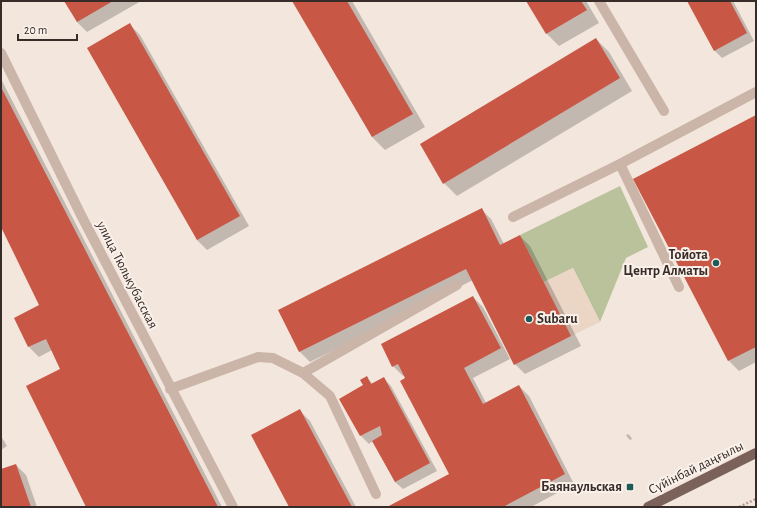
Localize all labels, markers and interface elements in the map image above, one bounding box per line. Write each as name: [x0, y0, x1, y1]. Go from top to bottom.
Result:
scale bar: [18, 16, 77, 42]
text: 20 m: [24, 24, 47, 36]
street label: улица Тюлькубасская: [93, 218, 160, 331]
place label: Тойота Центр Алматы: [623, 248, 708, 278]
marker: Тойота Центр Алматы: [711, 258, 721, 268]
place label: Subaru: [537, 312, 578, 326]
marker: Subaru: [524, 314, 534, 324]
street label: Сүйінбай даңғылы: [646, 439, 746, 497]
place label: Баянаульская: [541, 480, 622, 494]
marker: Баянаульская: [625, 482, 635, 492]

